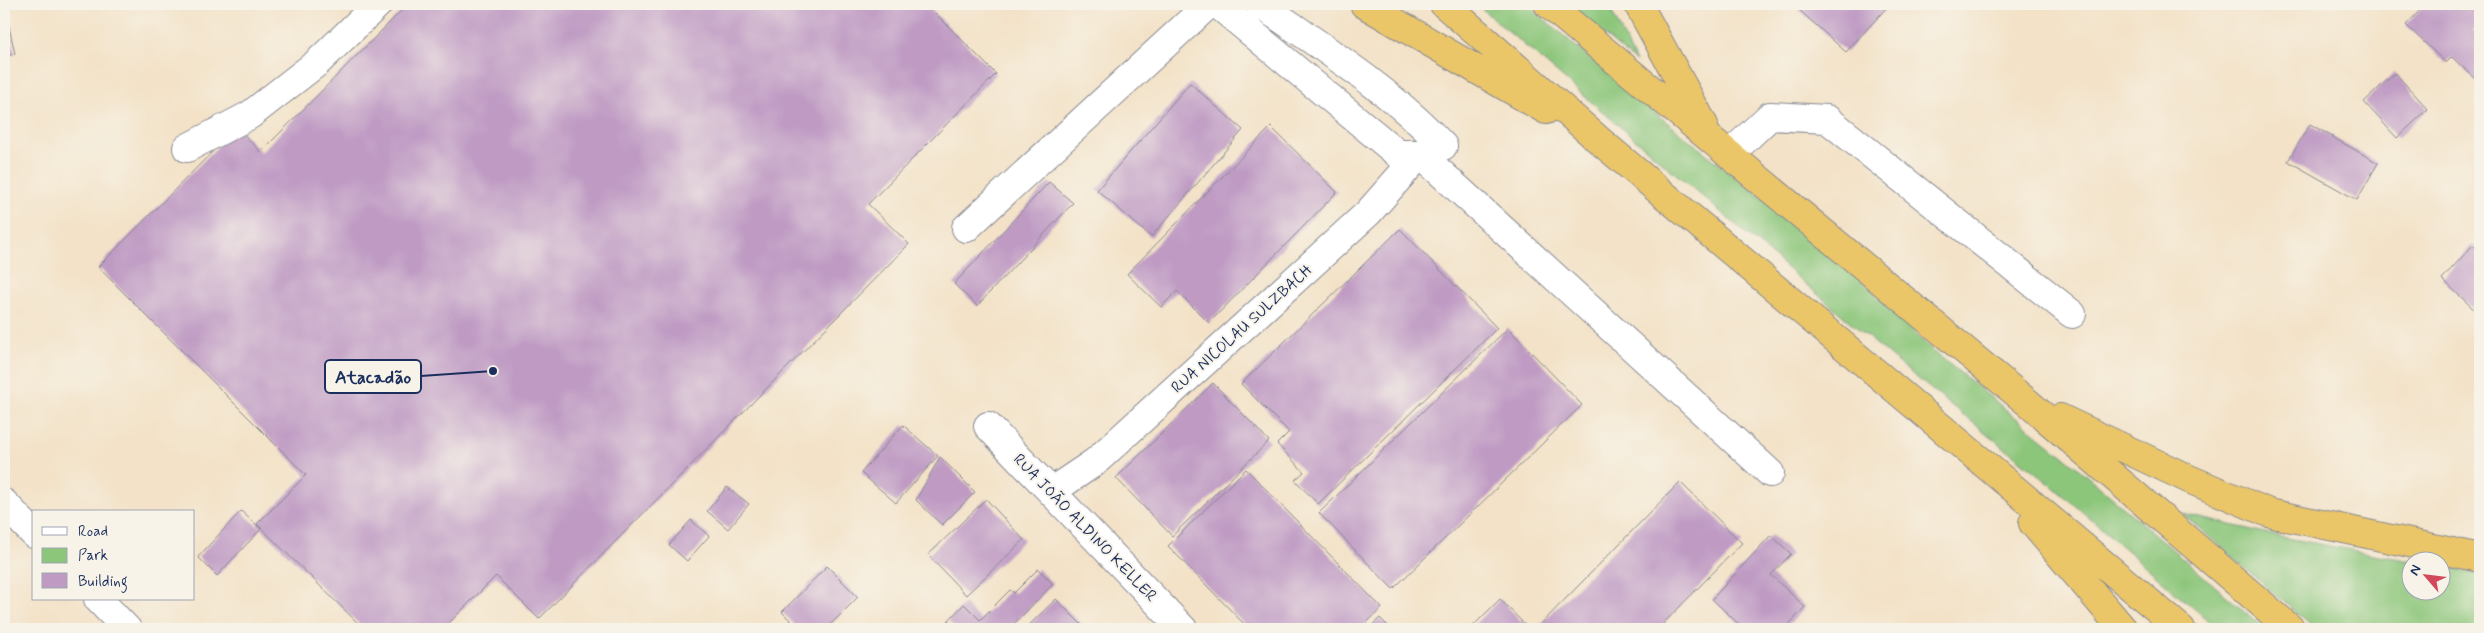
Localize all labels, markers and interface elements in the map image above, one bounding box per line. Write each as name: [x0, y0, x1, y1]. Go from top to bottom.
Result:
street label: RUA NICOLAU SULZBACH: [1167, 260, 1317, 398]
callout: Atacadão: [325, 360, 421, 393]
text: Atacadão: [335, 366, 411, 390]
street label: RUA JOÃO ALDINO KELLER: [1008, 449, 1161, 607]
legend: [32, 510, 195, 600]
text: Road: [78, 522, 108, 542]
text: Park: [78, 546, 108, 566]
north arrow: [2402, 550, 2452, 600]
text: N: [2405, 562, 2426, 579]
text: Building: [78, 572, 128, 593]

